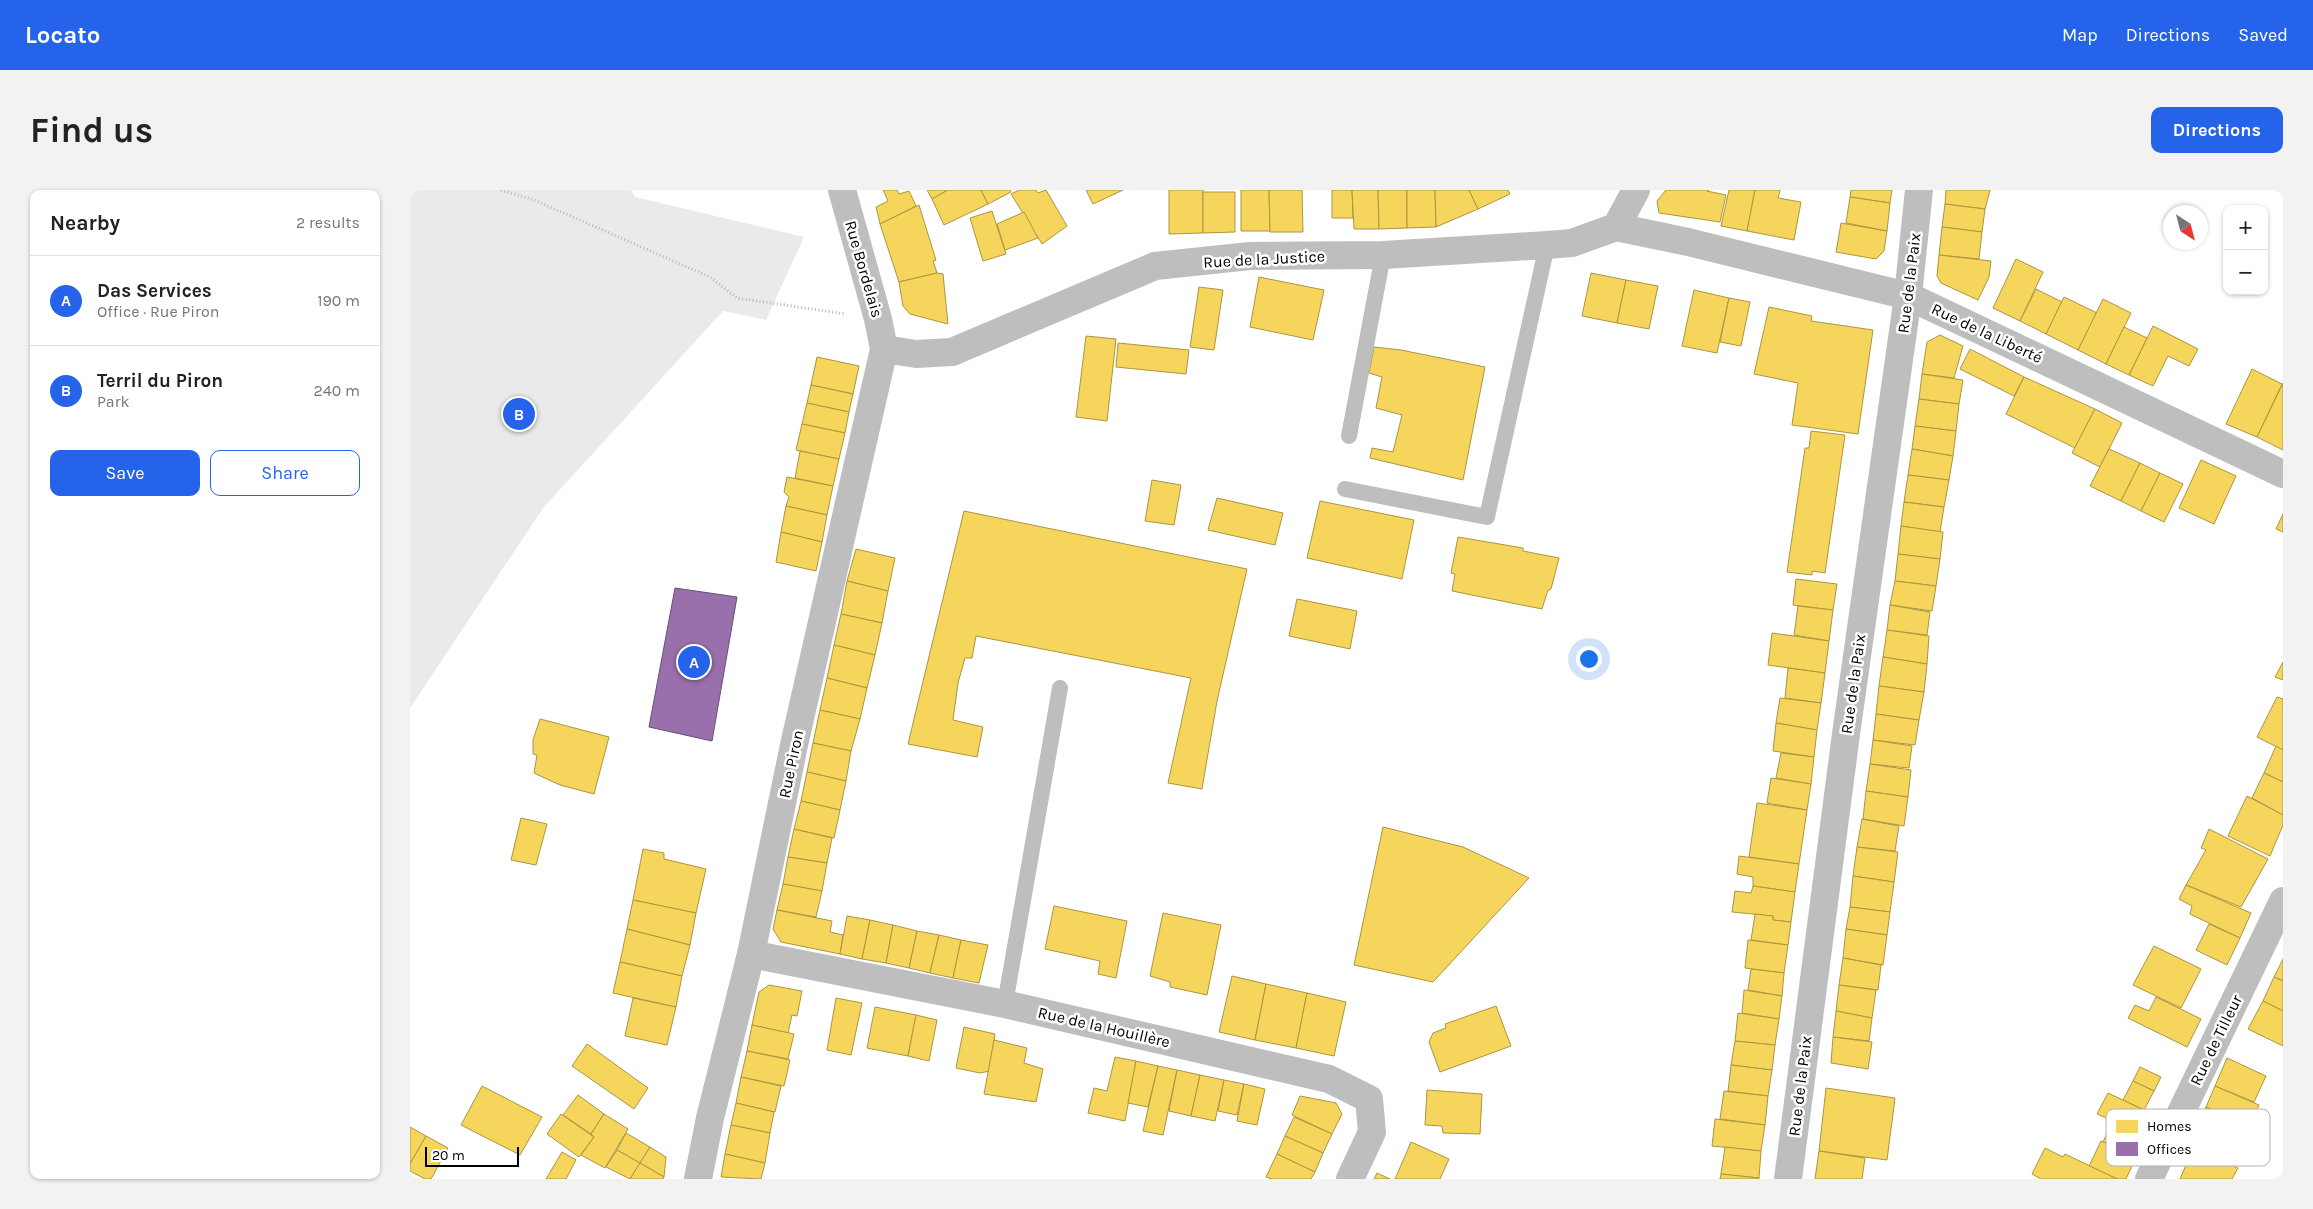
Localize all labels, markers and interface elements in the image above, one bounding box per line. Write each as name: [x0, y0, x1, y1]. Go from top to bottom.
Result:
text: Locato: [25, 21, 100, 49]
text: Map: [2062, 24, 2098, 46]
text: Directions: [2126, 24, 2210, 46]
text: Saved: [2238, 24, 2288, 46]
button: Directions: [2151, 107, 2283, 153]
text: Find us: [30, 110, 153, 151]
north arrow: [2163, 205, 2208, 250]
map controls: [2223, 205, 2268, 295]
button: +: [2223, 205, 2268, 250]
text: Nearby: [50, 211, 120, 235]
text: 2 results: [296, 213, 360, 232]
street label: Rue Bordelais: [841, 218, 887, 320]
street label: Rue de la Paix: [1893, 232, 1925, 334]
street label: Rue de la Justice: [1203, 246, 1325, 272]
button: −: [2223, 250, 2268, 295]
text: Das Services: [97, 280, 212, 302]
text: A: [61, 291, 71, 310]
text: 190 m: [317, 291, 360, 310]
street label: Rue de la Liberté: [1929, 299, 2045, 367]
text: Office · Rue Piron: [97, 302, 219, 321]
text: Terril du Piron: [97, 370, 223, 392]
text: B: [61, 381, 71, 400]
text: 240 m: [314, 381, 360, 400]
text: Park: [97, 392, 129, 411]
pin: B: [503, 395, 535, 433]
button: Save: [50, 450, 200, 496]
button: Share: [210, 450, 360, 496]
street label: Rue de la Paix: [1837, 633, 1869, 735]
pin: A: [678, 643, 710, 681]
your location: [1576, 646, 1602, 672]
street label: Rue Piron: [775, 728, 807, 800]
street label: Rue de Tilleur: [2186, 991, 2246, 1088]
street label: Rue de la Houillère: [1036, 1003, 1172, 1051]
street label: Rue de la Paix: [1784, 1035, 1816, 1137]
legend: [2106, 1109, 2270, 1166]
text: Homes: [2147, 1118, 2192, 1135]
text: Offices: [2147, 1141, 2192, 1158]
scale bar: [425, 1144, 519, 1167]
text: 20 m: [432, 1147, 465, 1164]

